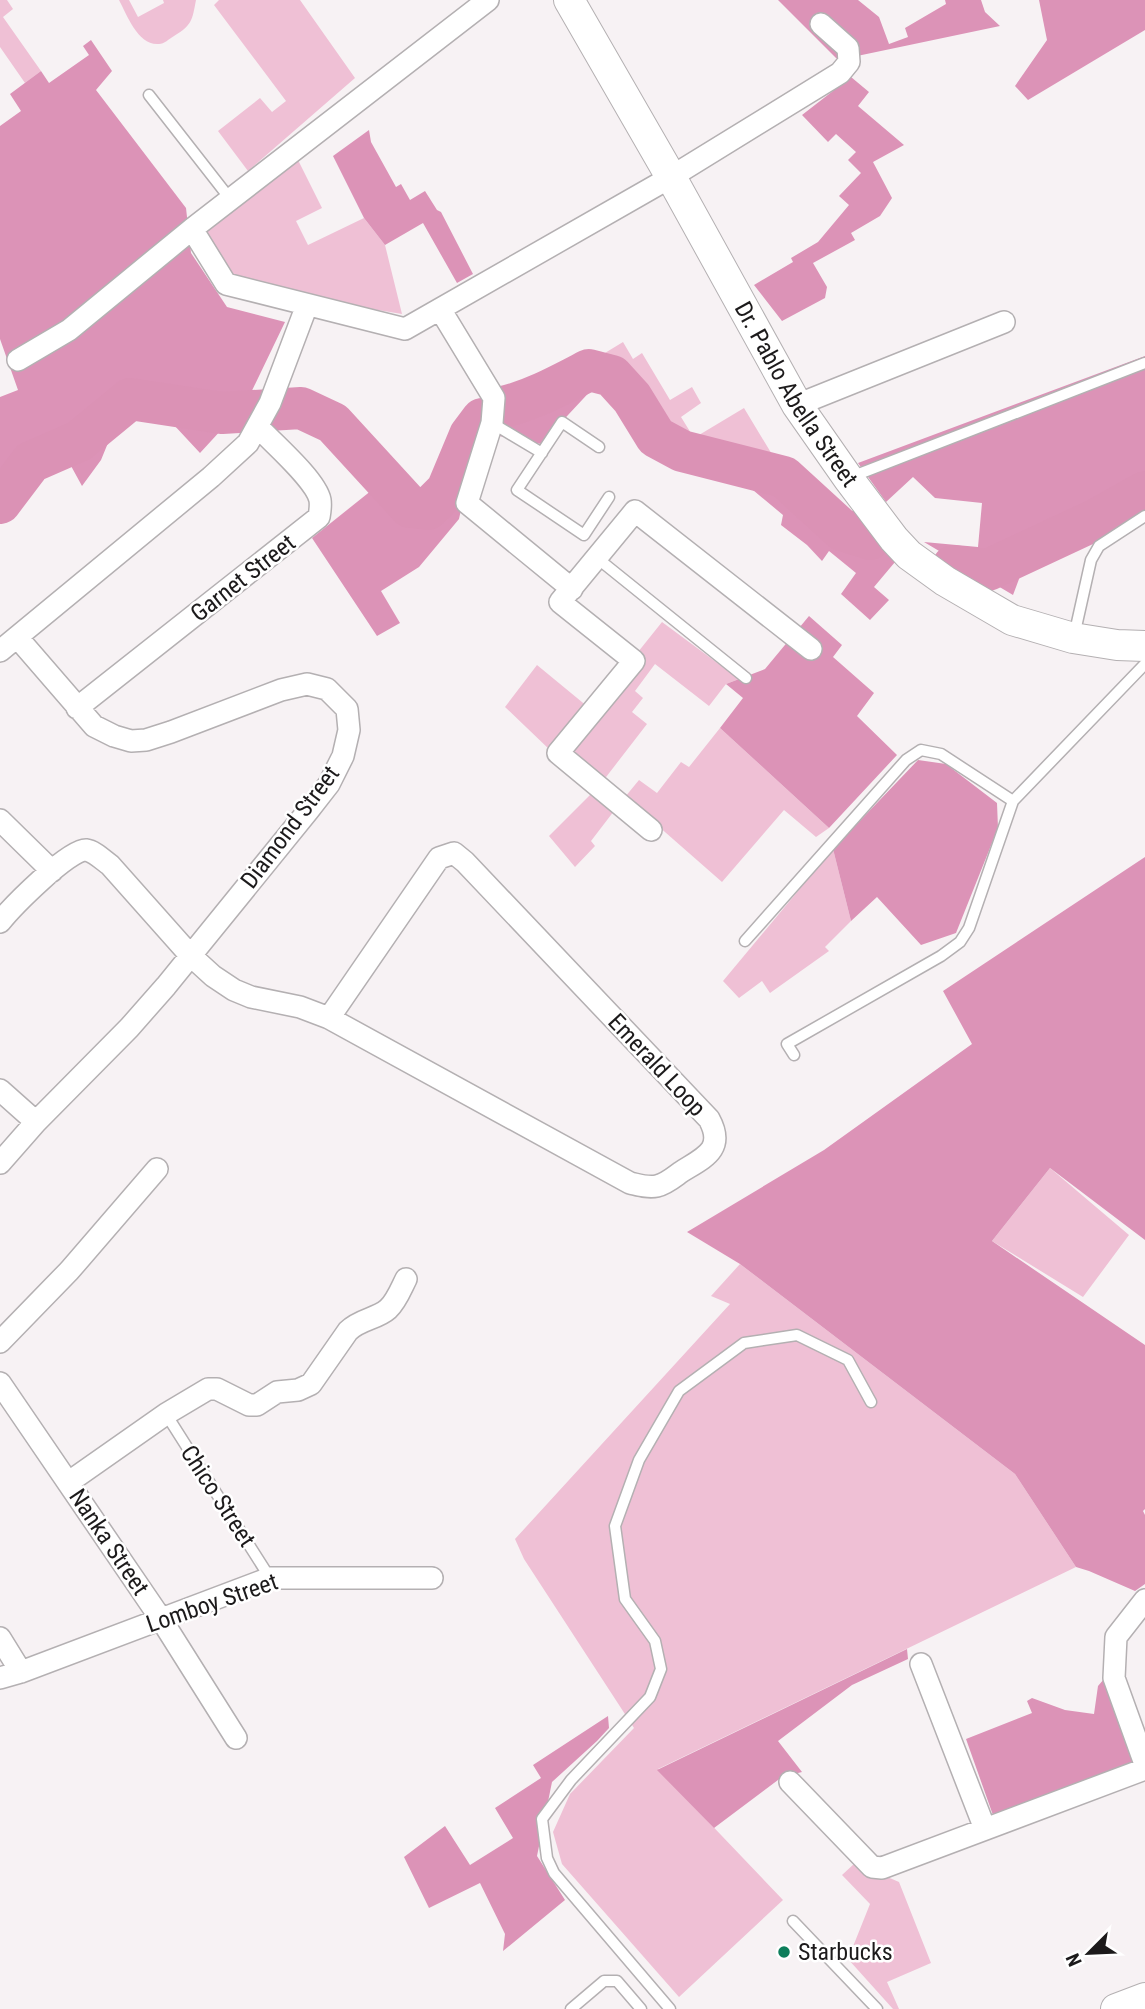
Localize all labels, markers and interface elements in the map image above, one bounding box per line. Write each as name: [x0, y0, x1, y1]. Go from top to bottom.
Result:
street label: Dr. Pablo Abella Street: [729, 297, 864, 492]
street label: Garnet Street: [185, 529, 301, 627]
street label: Diamond Street: [235, 760, 345, 894]
street label: Emerald Loop: [602, 1008, 712, 1122]
street label: Chico Street: [175, 1440, 261, 1552]
street label: Nanka Street: [63, 1484, 155, 1600]
street label: Lomboy Street: [143, 1567, 281, 1639]
north arrow: [1054, 1918, 1124, 1988]
place label: Starbucks: [798, 1938, 893, 1966]
marker: Starbucks: [776, 1944, 792, 1960]
text: N: [1061, 1950, 1087, 1970]

